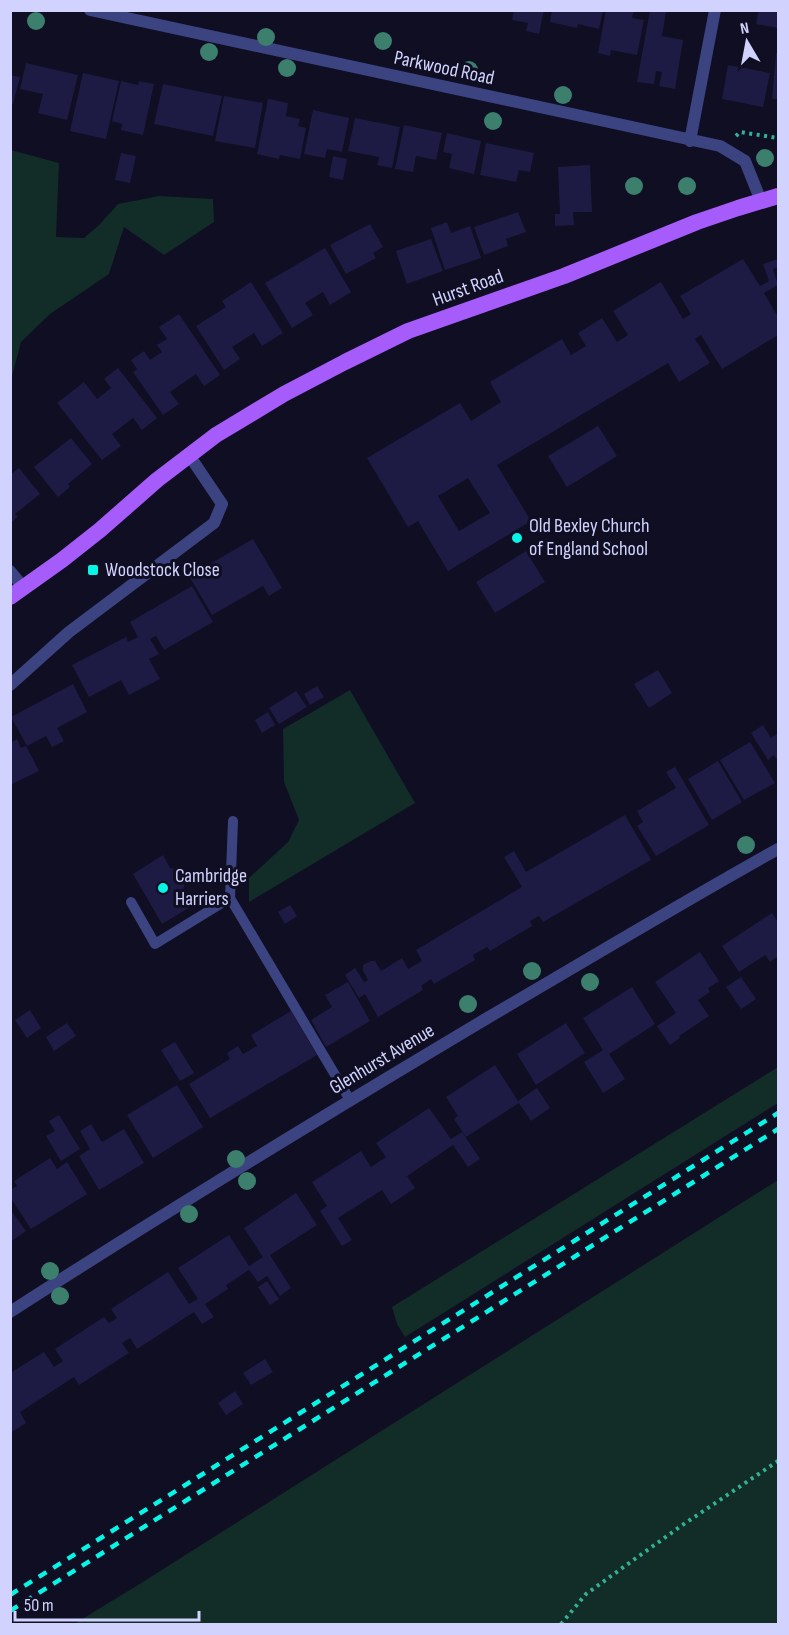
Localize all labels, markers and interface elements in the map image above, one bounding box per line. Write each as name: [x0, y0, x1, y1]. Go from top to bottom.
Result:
north arrow: [717, 12, 777, 72]
text: N: [739, 19, 751, 39]
street label: Parkwood Road: [392, 46, 496, 90]
street label: Hurst Road: [429, 264, 507, 312]
place label: Old Bexley Church of England School: [529, 514, 650, 561]
marker: Old Bexley Church of England School: [510, 531, 524, 545]
place label: Woodstock Close: [105, 558, 220, 582]
marker: Woodstock Close: [86, 563, 100, 577]
place label: Cambridge Harriers: [175, 864, 247, 911]
marker: Cambridge Harriers: [156, 881, 170, 895]
street label: Glenhurst Avenue: [325, 1018, 439, 1100]
scale bar: [15, 1584, 200, 1622]
text: 50 m: [24, 1595, 54, 1616]

